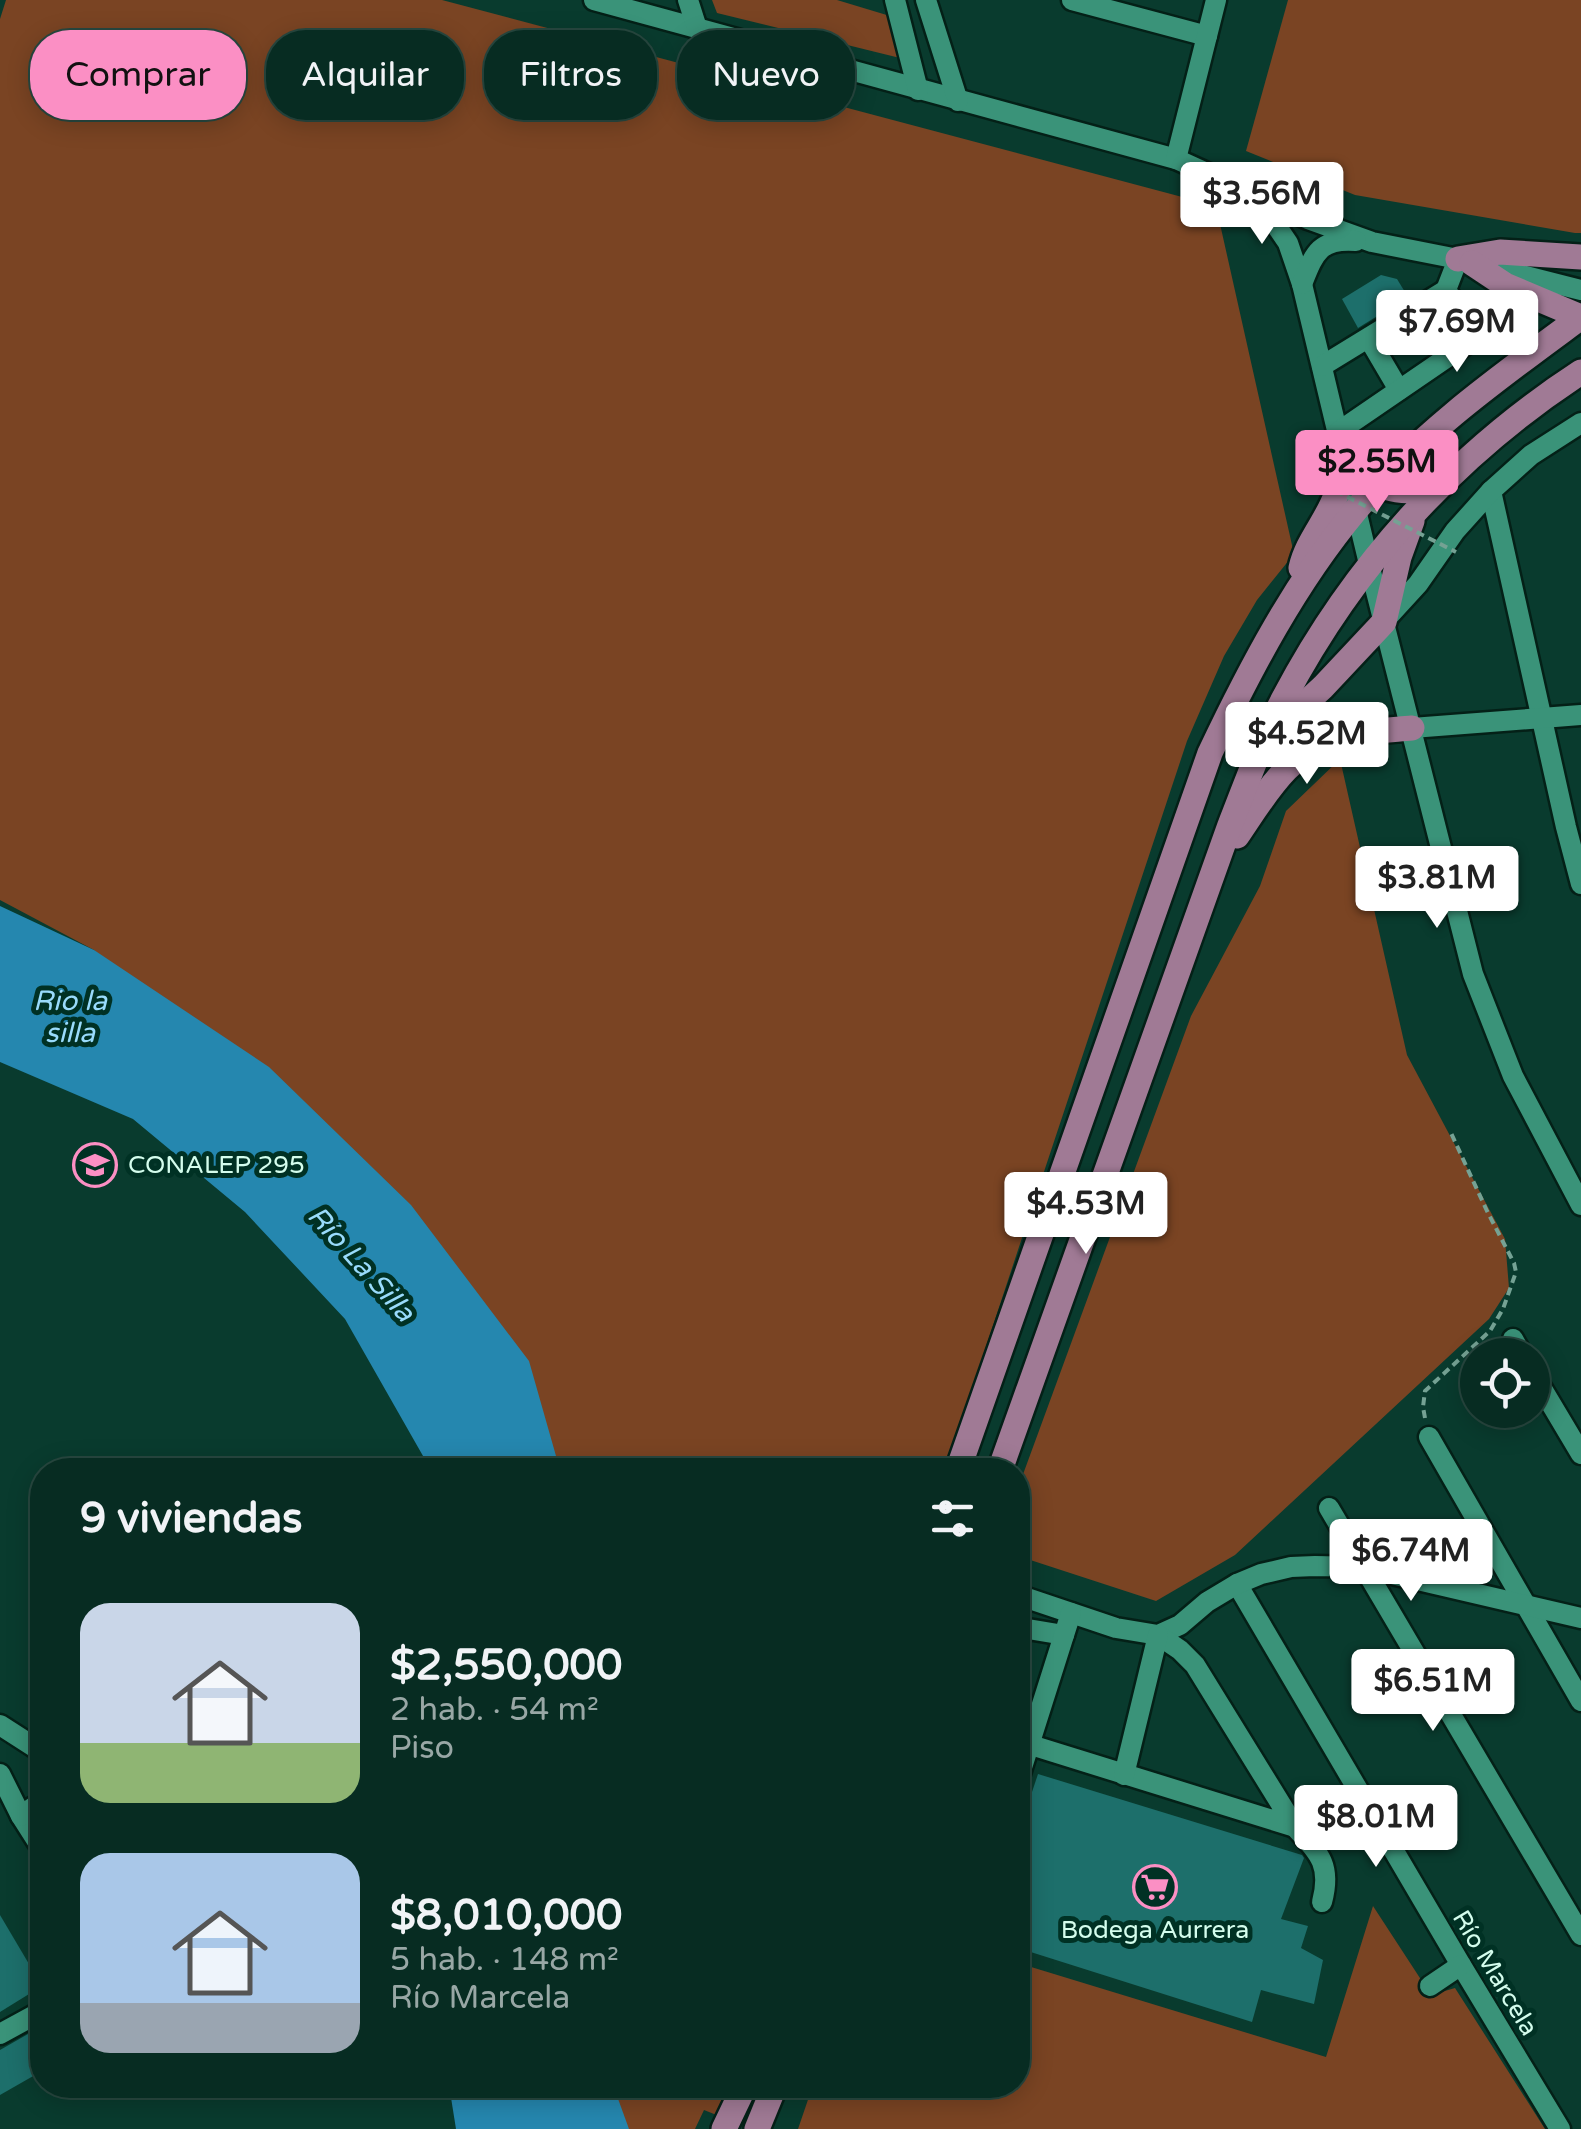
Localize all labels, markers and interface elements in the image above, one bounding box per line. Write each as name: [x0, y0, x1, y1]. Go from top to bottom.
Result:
chip: Comprar: [30, 30, 246, 120]
chip: Alquilar: [266, 30, 464, 120]
chip: Filtros: [484, 30, 657, 120]
chip: Nuevo: [677, 30, 855, 120]
pin: $3.56M: [1181, 162, 1343, 247]
text: $3.56M: [1202, 175, 1322, 213]
pin: $7.69M: [1376, 290, 1538, 375]
text: $7.69M: [1398, 303, 1516, 341]
pin: $2.55M: [1296, 430, 1458, 515]
text: $2.55M: [1317, 443, 1437, 481]
pin: $4.52M: [1226, 702, 1388, 787]
text: $4.52M: [1247, 715, 1367, 753]
pin: $3.81M: [1356, 846, 1518, 931]
text: $3.81M: [1377, 859, 1497, 897]
water label: Rio la silla: [33, 984, 108, 1050]
school or university icon: CONALEP 295: [72, 1142, 118, 1188]
place label: CONALEP 295: [128, 1150, 305, 1180]
pin: $4.53M: [1005, 1172, 1167, 1257]
text: $4.53M: [1026, 1185, 1146, 1223]
water label: Río La Silla: [300, 1199, 423, 1330]
map controls: [1460, 1338, 1550, 1428]
button: locate: [1460, 1338, 1550, 1428]
icon: filters: [925, 1491, 980, 1546]
text: 9 viviendas: [80, 1493, 302, 1544]
pin: $6.74M: [1330, 1519, 1492, 1604]
text: $6.74M: [1352, 1532, 1470, 1570]
text: $2,550,000: [390, 1640, 622, 1691]
icon: home: [160, 1643, 280, 1763]
pin: $6.51M: [1352, 1649, 1514, 1734]
text: $6.51M: [1373, 1662, 1493, 1700]
text: 2 hab. · 54 m²: [390, 1691, 599, 1729]
text: Piso: [390, 1729, 454, 1767]
pin: $8.01M: [1295, 1785, 1457, 1870]
text: $8.01M: [1316, 1798, 1436, 1836]
supermarket icon: Bodega Aurrera: [1132, 1864, 1178, 1910]
text: $8,010,000: [390, 1890, 622, 1941]
icon: home: [160, 1893, 280, 2013]
street label: Río Marcela: [1446, 1905, 1544, 2041]
place label: Bodega Aurrera: [1061, 1915, 1249, 1945]
text: 5 hab. · 148 m²: [390, 1941, 619, 1979]
text: Río Marcela: [390, 1979, 570, 2017]

